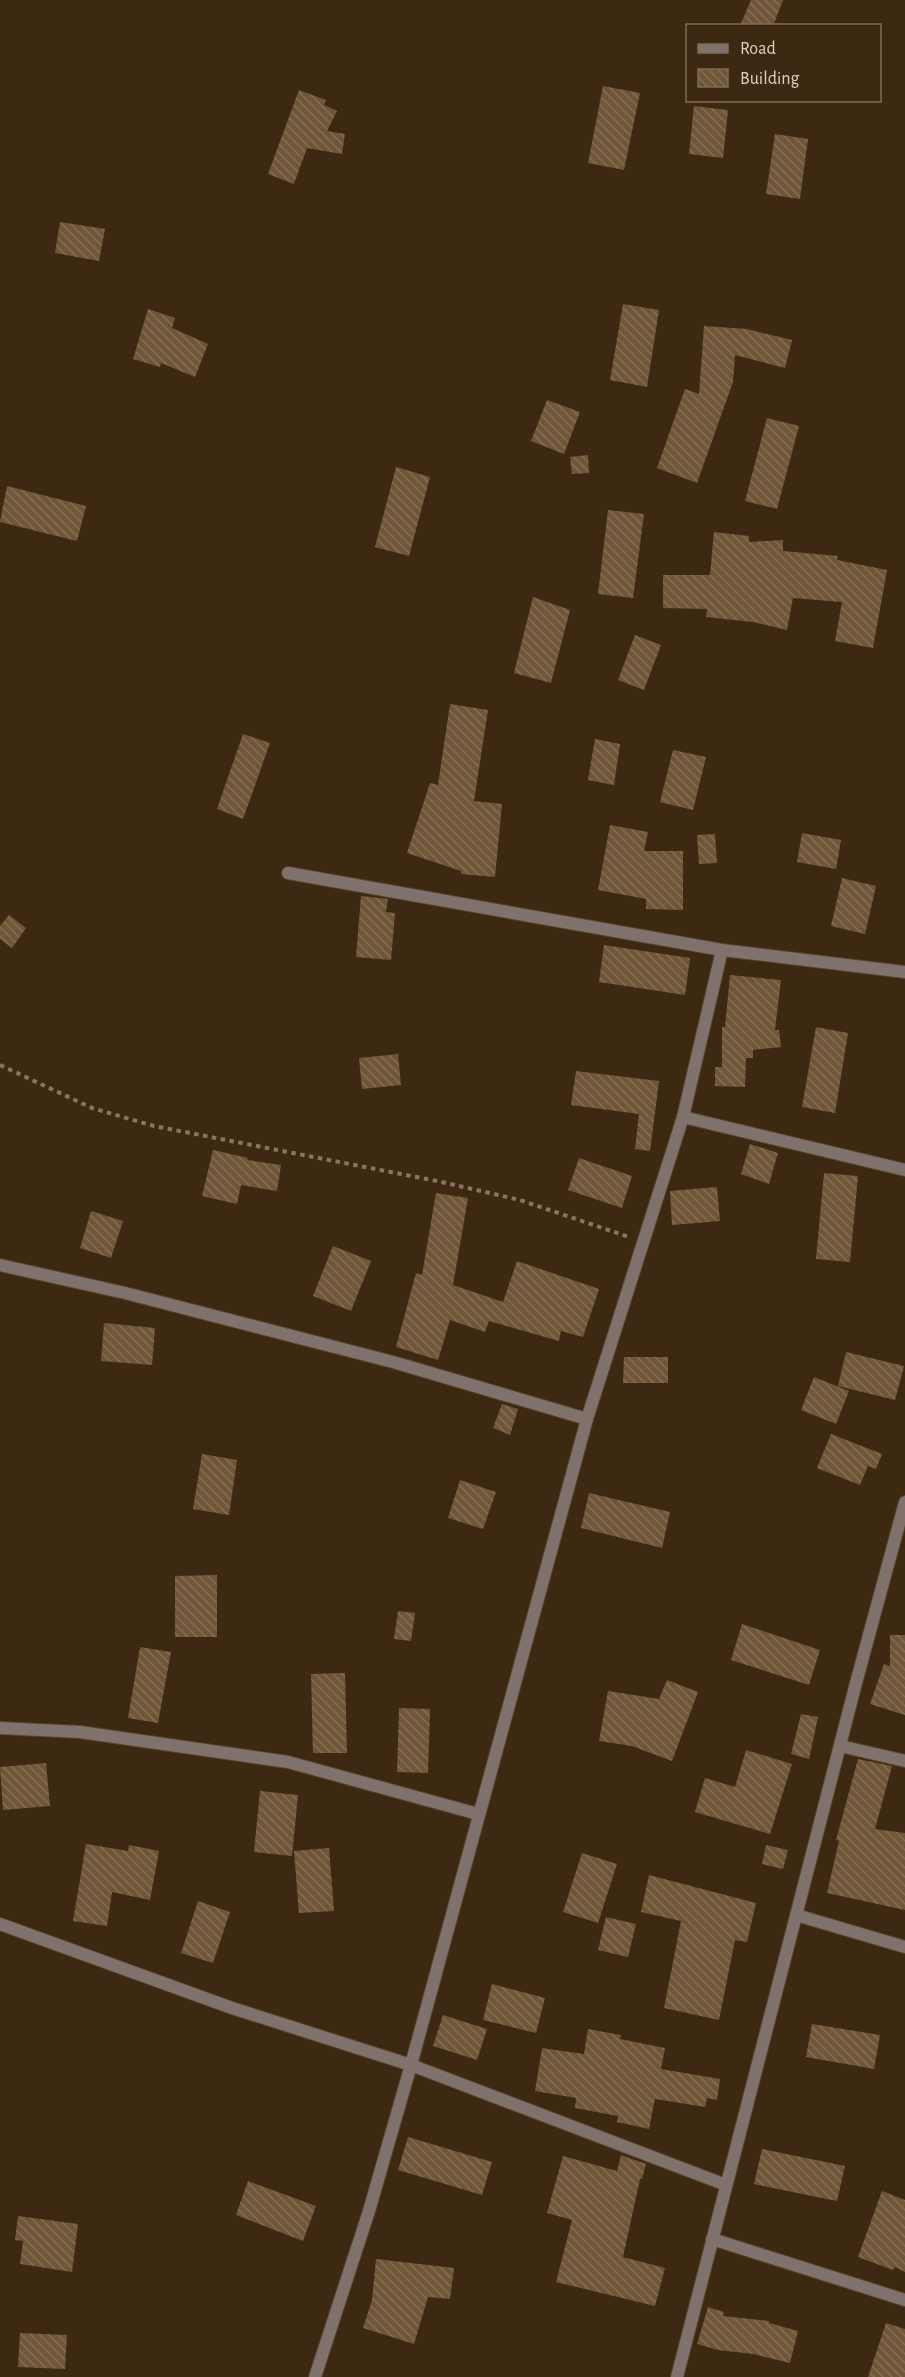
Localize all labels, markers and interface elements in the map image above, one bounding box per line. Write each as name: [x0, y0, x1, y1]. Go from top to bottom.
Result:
legend: [686, 24, 881, 102]
text: Road: [740, 40, 776, 58]
text: Building: [740, 70, 800, 88]

